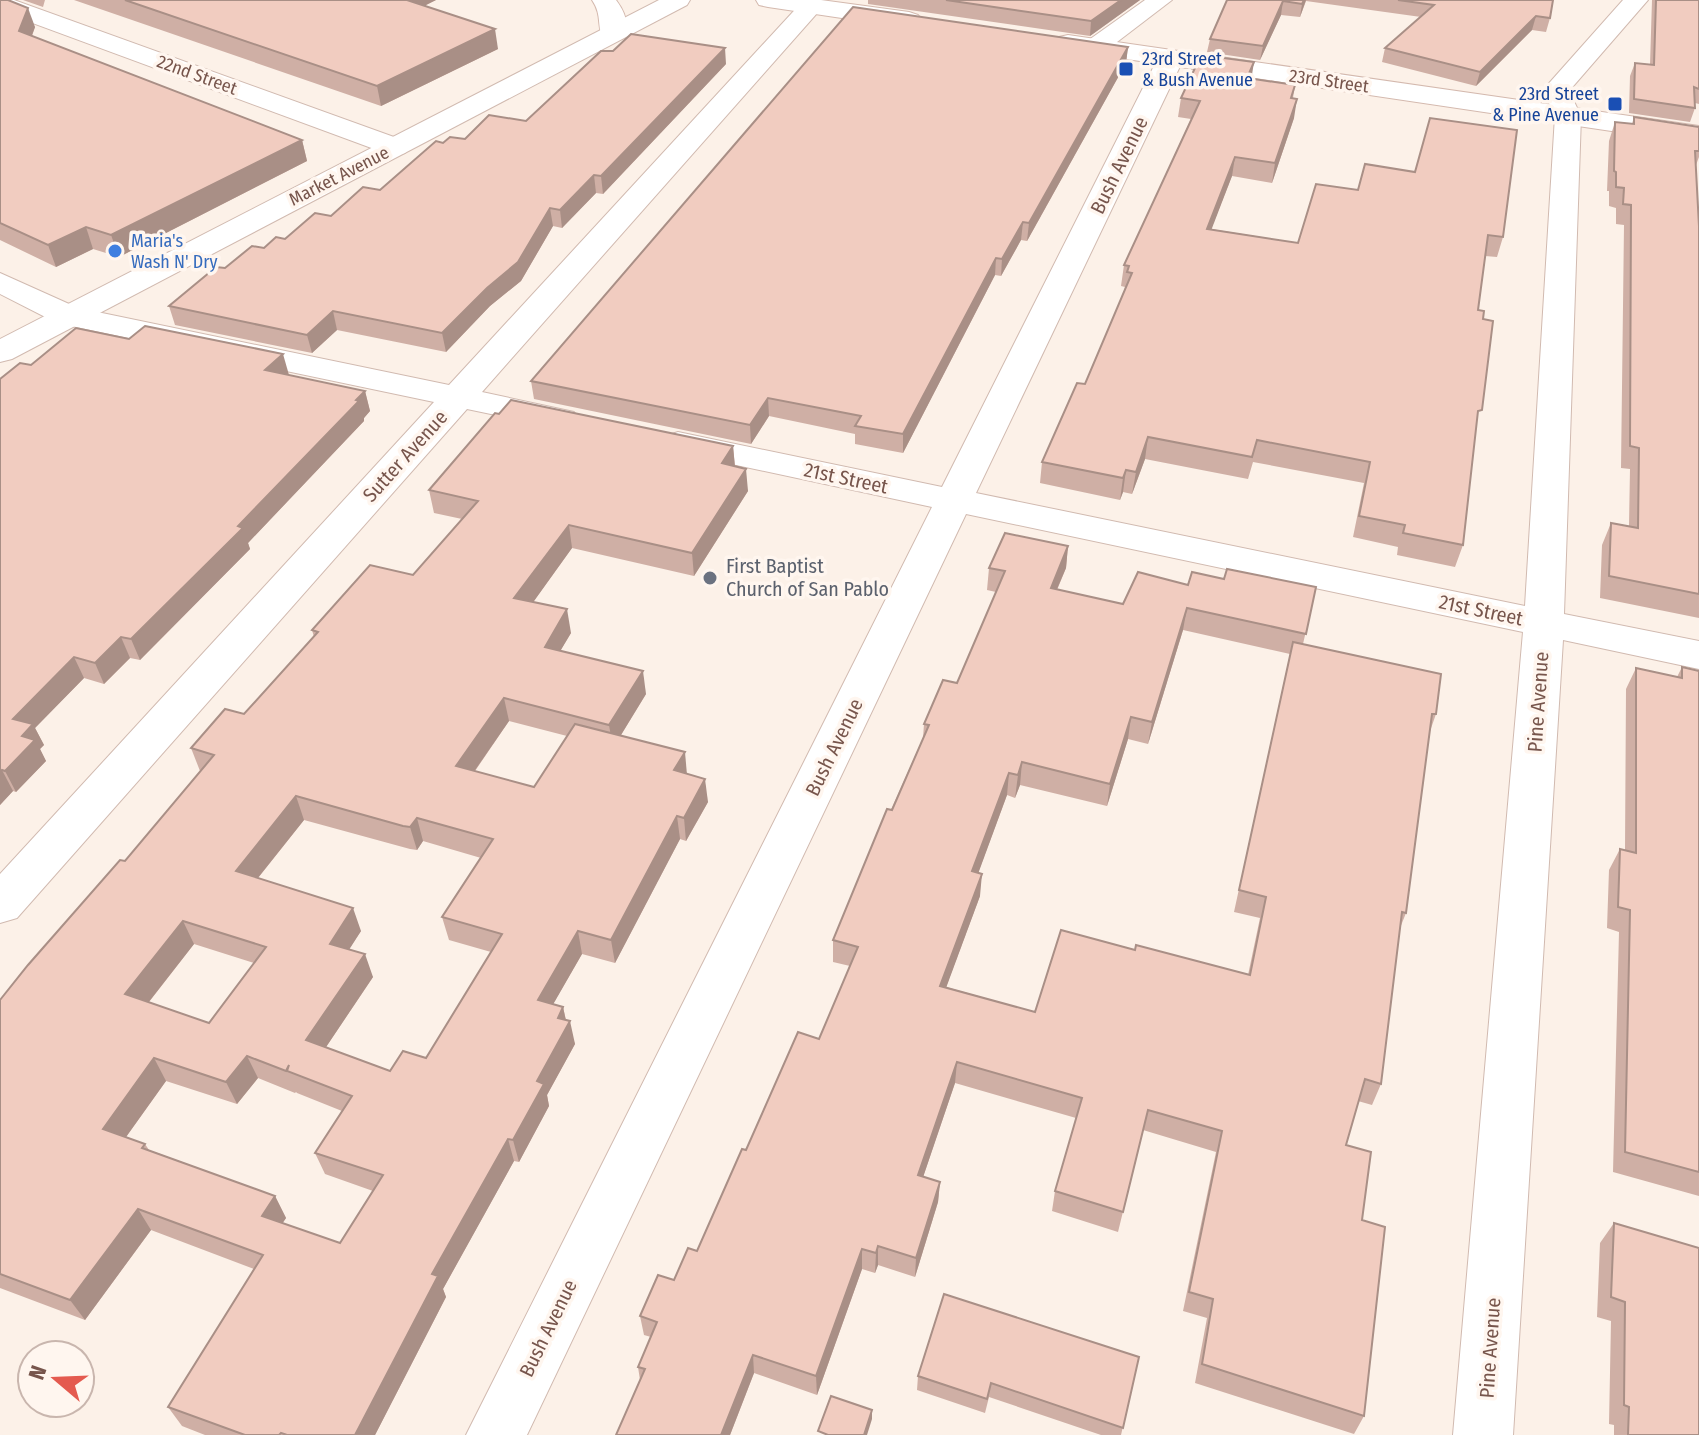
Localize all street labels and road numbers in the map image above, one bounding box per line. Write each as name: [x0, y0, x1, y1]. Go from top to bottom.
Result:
street label: 22nd Street: [154, 50, 240, 100]
street label: 23rd Street: [1288, 65, 1370, 97]
street label: Bush Avenue: [1085, 112, 1153, 218]
street label: Market Avenue: [285, 141, 393, 211]
street label: Sutter Avenue: [358, 405, 452, 507]
street label: 21st Street: [802, 457, 891, 499]
street label: 21st Street: [1437, 589, 1526, 631]
street label: Pine Avenue: [1523, 651, 1553, 753]
street label: Bush Avenue: [800, 694, 868, 800]
street label: Bush Avenue: [514, 1275, 582, 1381]
street label: Pine Avenue: [1475, 1297, 1505, 1399]

